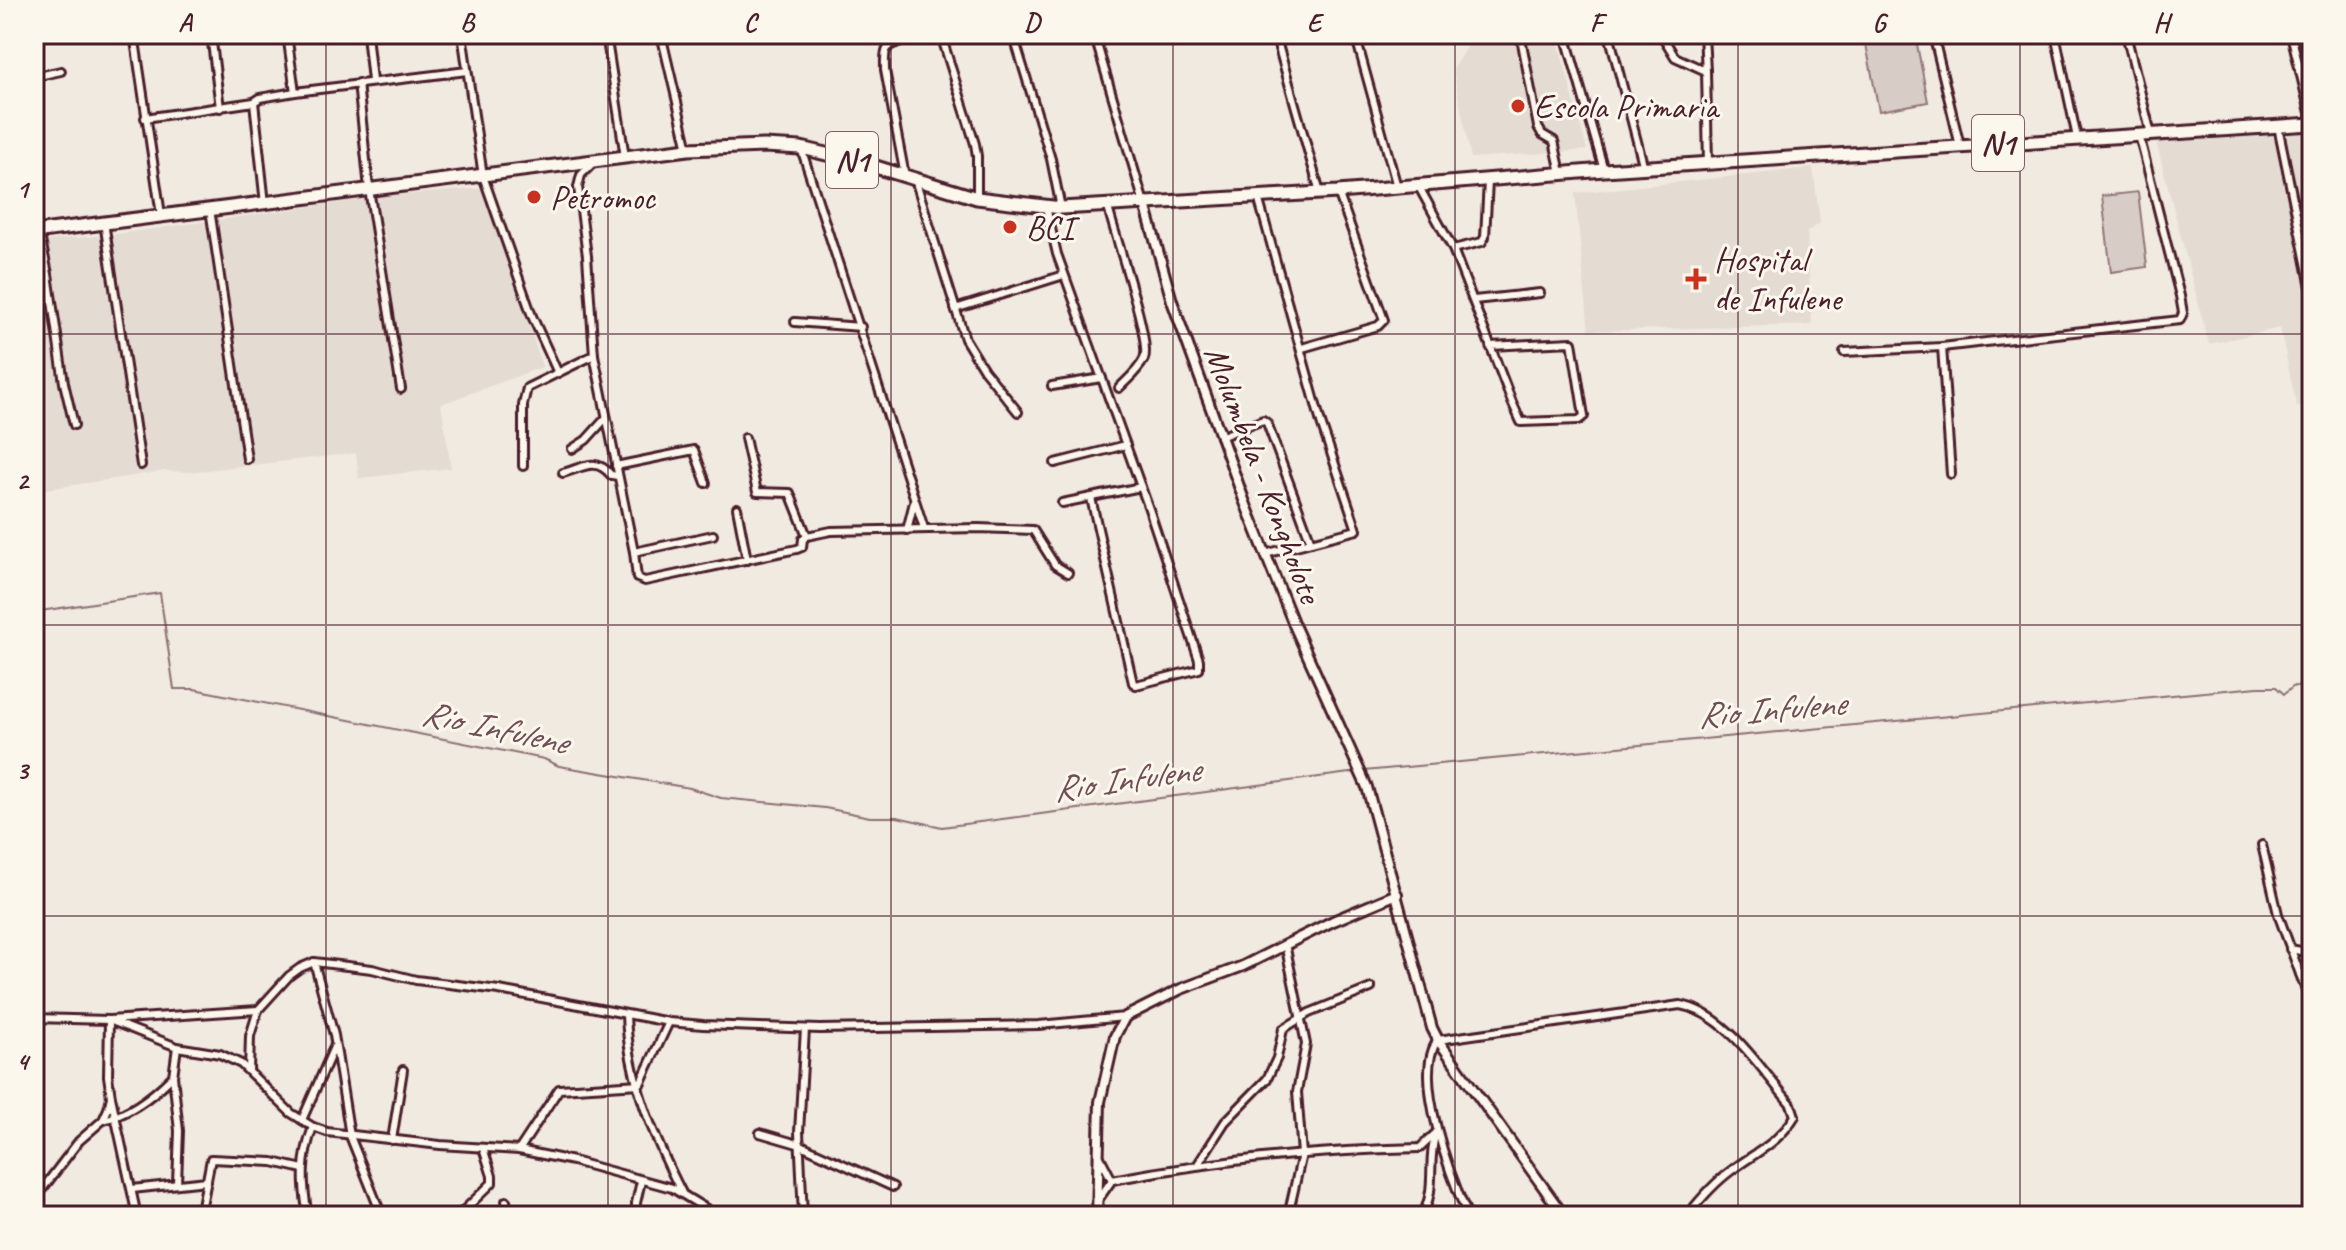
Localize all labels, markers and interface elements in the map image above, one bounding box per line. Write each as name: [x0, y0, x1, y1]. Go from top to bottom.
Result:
text: A: [178, 6, 193, 39]
text: B: [460, 6, 476, 39]
text: C: [744, 6, 760, 39]
text: D: [1024, 6, 1042, 39]
text: E: [1307, 6, 1325, 39]
text: F: [1590, 6, 1608, 39]
text: G: [1873, 6, 1889, 39]
text: H: [2154, 6, 2174, 39]
place label: Escola Primaria: [1534, 85, 1721, 128]
marker: Escola Primaria: [1509, 97, 1527, 115]
road number: N1: [1972, 115, 2024, 171]
road number: N1: [826, 132, 878, 188]
text: 1: [16, 173, 31, 206]
place label: Petromoc: [550, 176, 657, 219]
marker: Petromoc: [525, 188, 543, 206]
place label: BCI: [1026, 206, 1080, 249]
marker: BCI: [1001, 218, 1019, 236]
place label: Hospital de Infulene: [1714, 238, 1844, 320]
marker: Hospital de Infulene: [1685, 268, 1707, 290]
street label: Molumbela - Kongholote: [1195, 340, 1333, 611]
text: 2: [16, 464, 30, 497]
water label: Rio Infulene: [1696, 679, 1852, 738]
water label: Rio Infulene: [418, 689, 577, 766]
water label: Rio Infulene: [1050, 745, 1207, 812]
text: 3: [16, 754, 30, 787]
text: 4: [16, 1045, 31, 1078]

